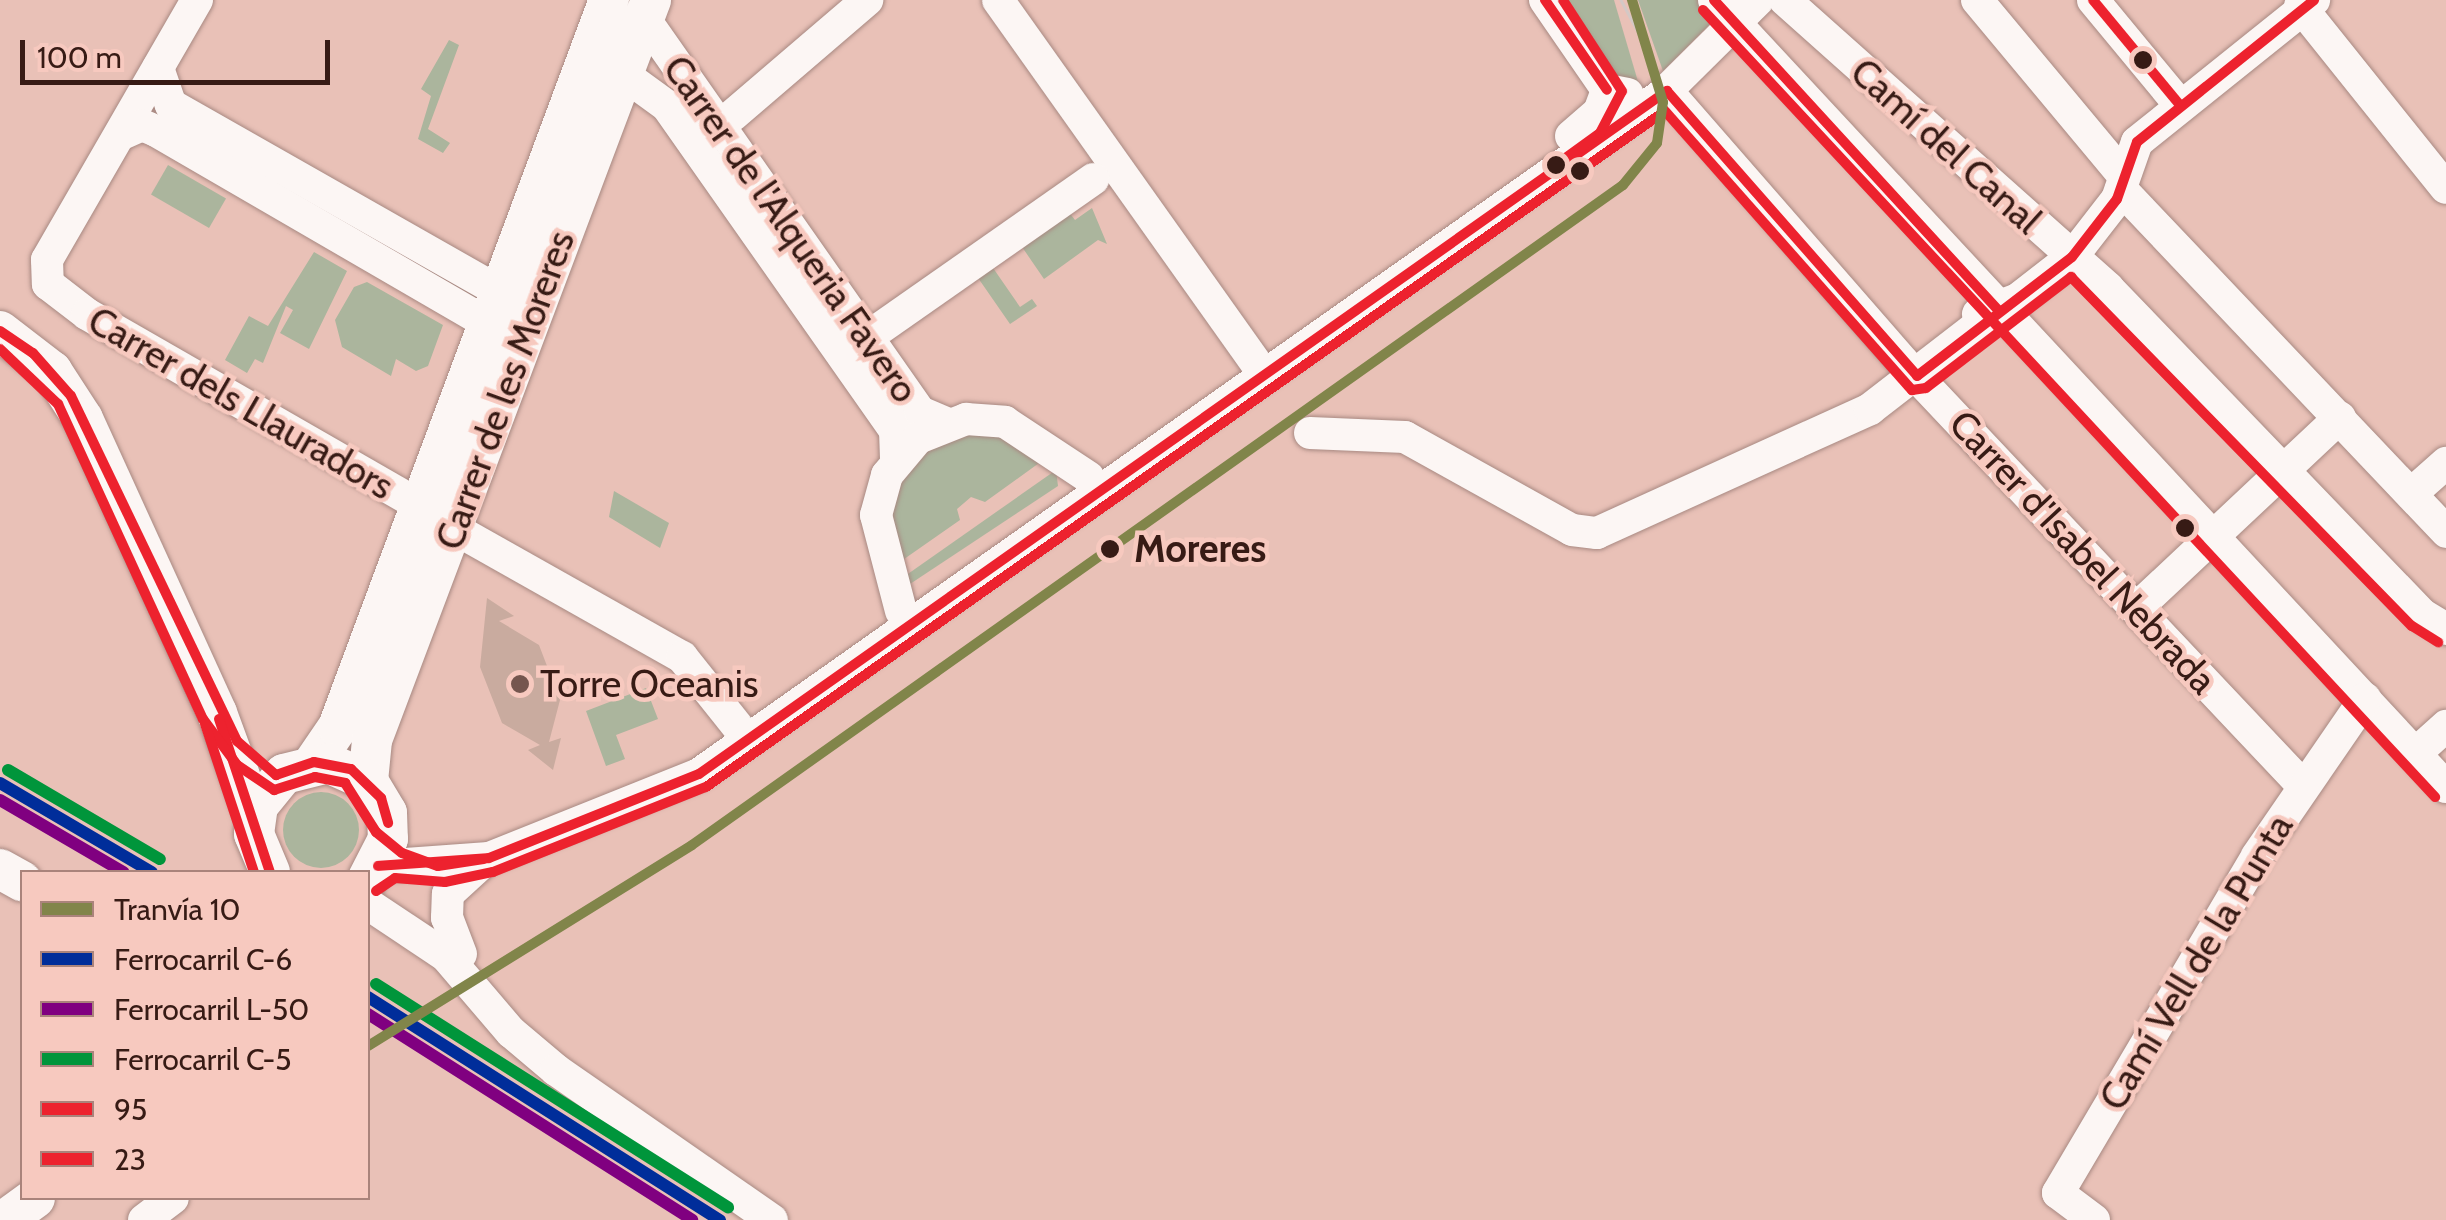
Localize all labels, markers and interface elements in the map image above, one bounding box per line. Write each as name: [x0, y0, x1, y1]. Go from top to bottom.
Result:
scale bar: [25, 20, 335, 82]
text: 100 m: [37, 39, 122, 76]
street label: Carrer de l'Alqueria Favero: [654, 47, 928, 411]
street label: Camí del Canal: [1842, 49, 2050, 243]
unlabelled marker: [2133, 50, 2153, 70]
unlabelled marker: [1546, 155, 1566, 175]
unlabelled marker: [1570, 161, 1590, 181]
street label: Carrer de les Moreres: [426, 224, 584, 556]
street label: Carrer dels Llauradors: [80, 297, 402, 509]
street label: Carrer d'Isabel Nebrada: [1940, 401, 2226, 703]
unlabelled marker: [2175, 518, 2195, 538]
place label: Moreres: [1134, 526, 1266, 572]
marker: Moreres: [1095, 534, 1125, 564]
place label: Torre Oceanis: [540, 661, 758, 707]
marker: Torre Oceanis: [509, 673, 531, 695]
street label: Camí Vell de la Punta: [2090, 806, 2302, 1118]
legend: [20, 870, 370, 1200]
text: Tranvía 10: [114, 891, 240, 928]
text: Ferrocarril C-6: [114, 941, 292, 978]
text: Ferrocarril L-50: [114, 991, 309, 1028]
text: Ferrocarril C-5: [114, 1041, 292, 1078]
text: 95: [114, 1091, 147, 1128]
text: 23: [114, 1141, 146, 1178]

